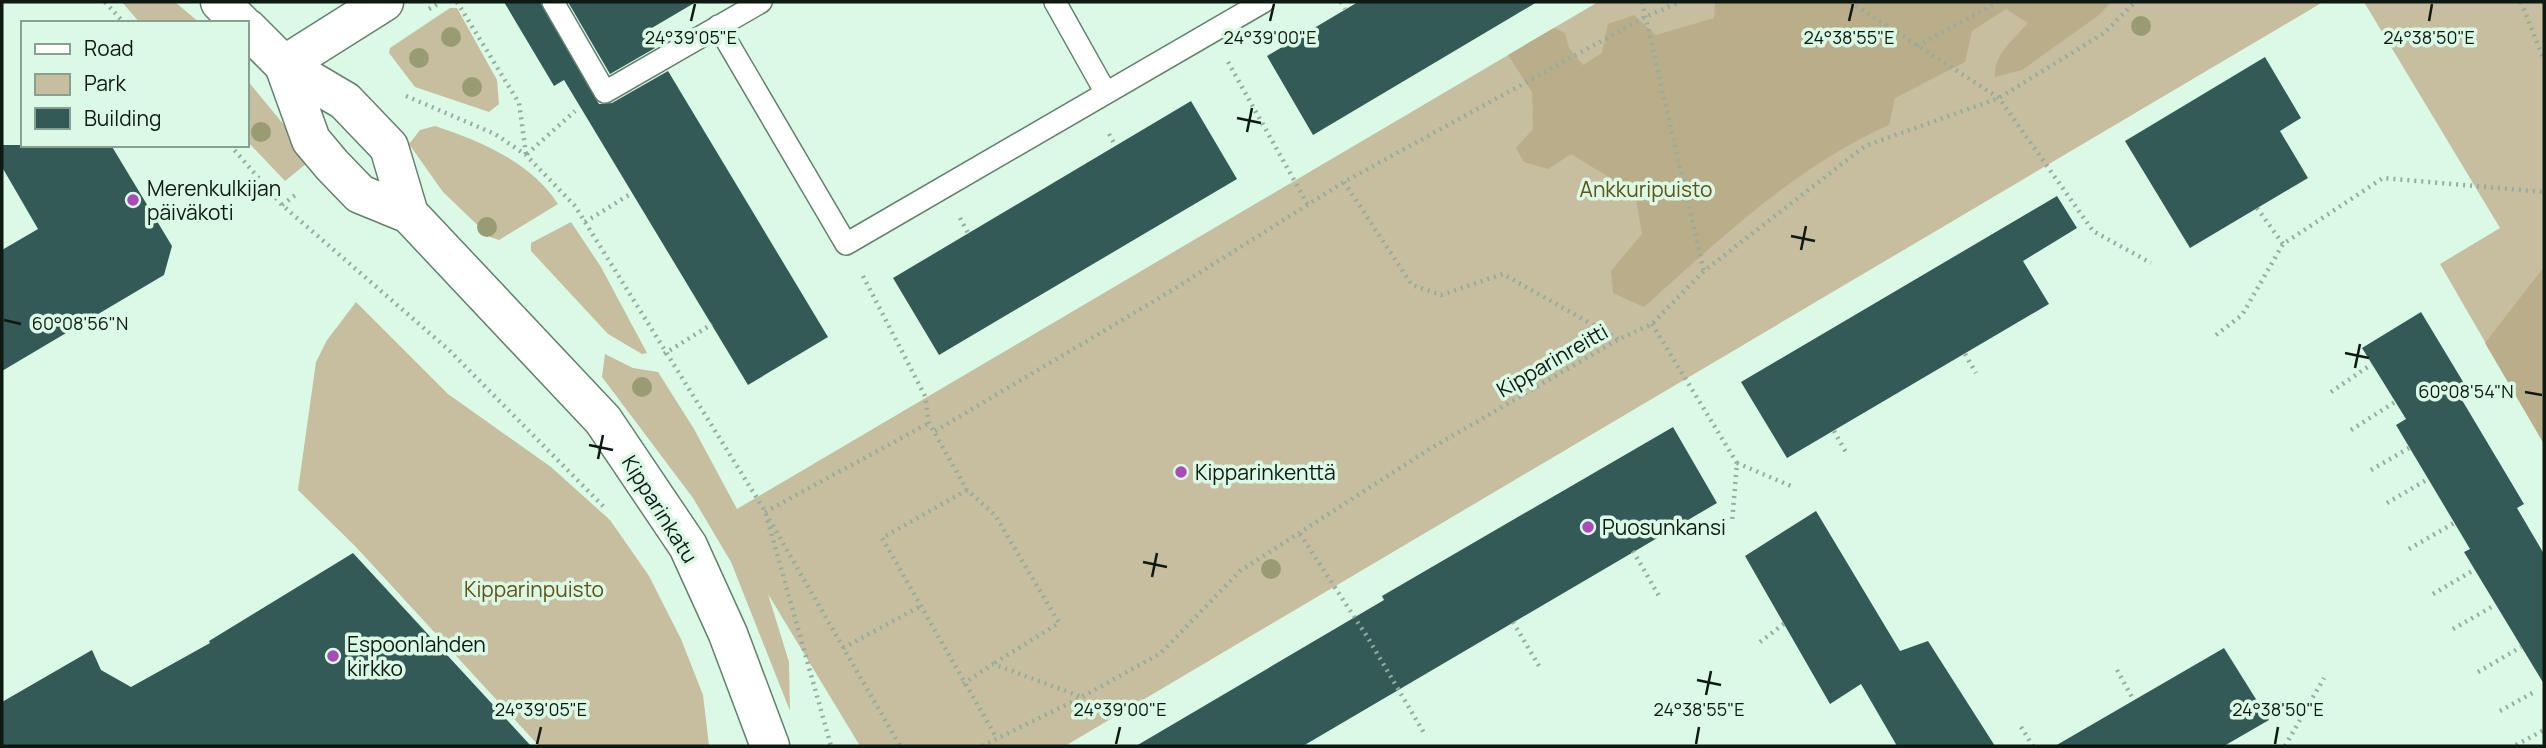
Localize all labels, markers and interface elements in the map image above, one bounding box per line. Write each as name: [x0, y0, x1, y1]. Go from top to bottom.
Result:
legend: [21, 21, 248, 147]
text: 24°39'05"E: [645, 25, 737, 49]
text: 24°39'00"E: [1224, 25, 1316, 49]
text: 24°38'55"E: [1804, 25, 1894, 49]
text: 24°38'50"E: [2383, 25, 2475, 49]
text: Road: [84, 34, 134, 62]
text: Park: [84, 69, 126, 97]
text: Building: [84, 104, 161, 132]
place label: Merenkulkijan päiväkoti: [147, 174, 281, 226]
park label: Ankkuripuisto: [1580, 175, 1712, 203]
marker: Merenkulkijan päiväkoti: [125, 192, 141, 208]
text: 60°08'56"N: [32, 311, 128, 335]
street label: Kipparinreitti: [1491, 317, 1613, 403]
text: 60°08'54"N: [2418, 379, 2514, 403]
street label: Kipparinkatu: [616, 450, 704, 568]
place label: Kipparinkenttä: [1195, 458, 1336, 486]
marker: Kipparinkenttä: [1173, 464, 1189, 480]
place label: Puosunkansi: [1602, 513, 1726, 541]
marker: Puosunkansi: [1580, 519, 1596, 535]
park label: Kipparinpuisto: [464, 575, 604, 603]
place label: Espoonlahden kirkko: [347, 630, 486, 682]
marker: Espoonlahden kirkko: [325, 648, 341, 664]
text: 24°39'05"E: [495, 697, 587, 721]
text: 24°39'00"E: [1074, 697, 1166, 721]
text: 24°38'55"E: [1654, 697, 1744, 721]
text: 24°38'50"E: [2232, 697, 2324, 721]

